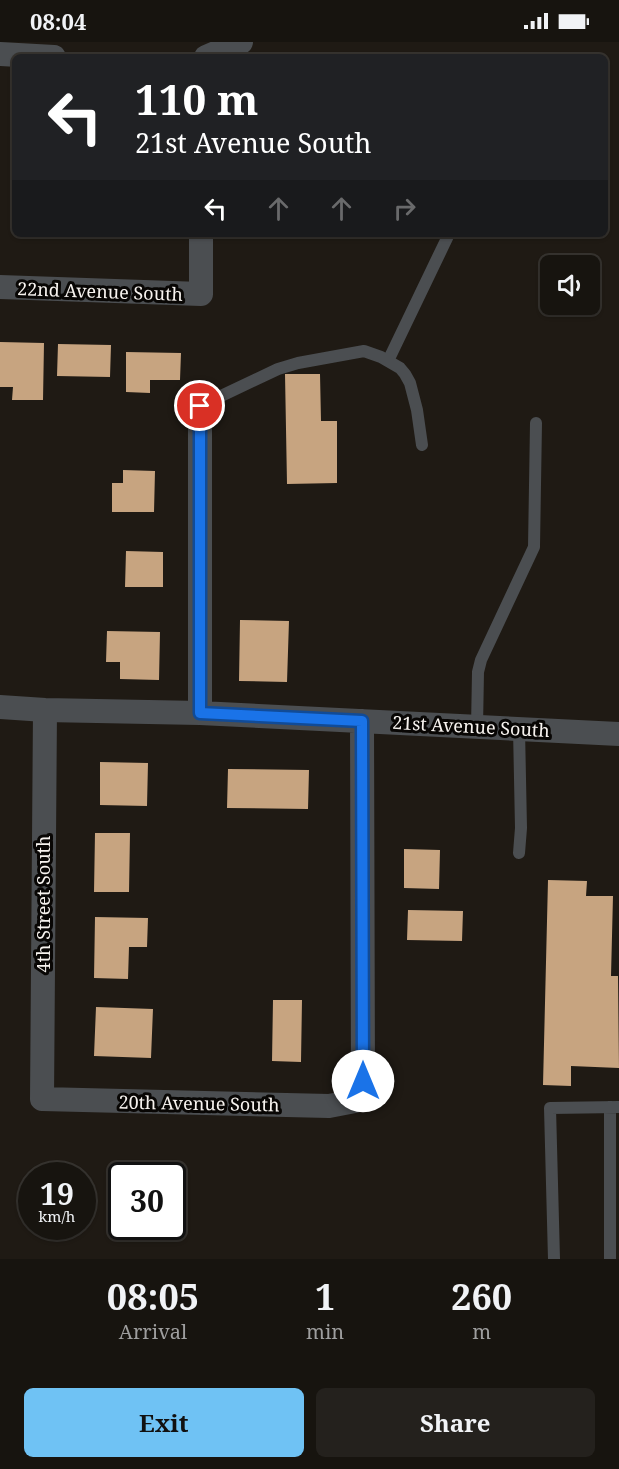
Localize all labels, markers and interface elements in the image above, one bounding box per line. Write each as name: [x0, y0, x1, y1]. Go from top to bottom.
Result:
text: 08:04: [30, 6, 86, 36]
text: 110 m: [135, 70, 259, 127]
icon: left: [36, 78, 114, 156]
text: 21st Avenue South: [135, 124, 371, 161]
icon: left: [199, 192, 232, 225]
icon: ahead: [262, 192, 295, 225]
icon: ahead: [325, 192, 358, 225]
icon: right: [388, 192, 421, 225]
map controls: [540, 255, 600, 315]
button: sound: [540, 255, 600, 315]
street label: 22nd Avenue South: [17, 276, 183, 306]
pin: [174, 380, 225, 431]
icon: arrive: [183, 389, 216, 422]
street label: 21st Avenue South: [392, 710, 550, 742]
street label: 4th Street South: [31, 836, 55, 972]
position arrow: [331, 1049, 395, 1113]
street label: 20th Avenue South: [118, 1090, 280, 1116]
speed limit sign: 30: [108, 1162, 186, 1240]
text: 19: [40, 1173, 74, 1214]
text: km/h: [39, 1206, 75, 1226]
text: 08:05: [107, 1272, 199, 1321]
text: 1: [315, 1272, 335, 1321]
text: 260: [451, 1272, 512, 1321]
text: Arrival: [119, 1318, 187, 1345]
text: min: [306, 1318, 344, 1345]
text: m: [472, 1318, 491, 1345]
button: Exit: [24, 1388, 304, 1457]
button: Share: [316, 1388, 595, 1457]

